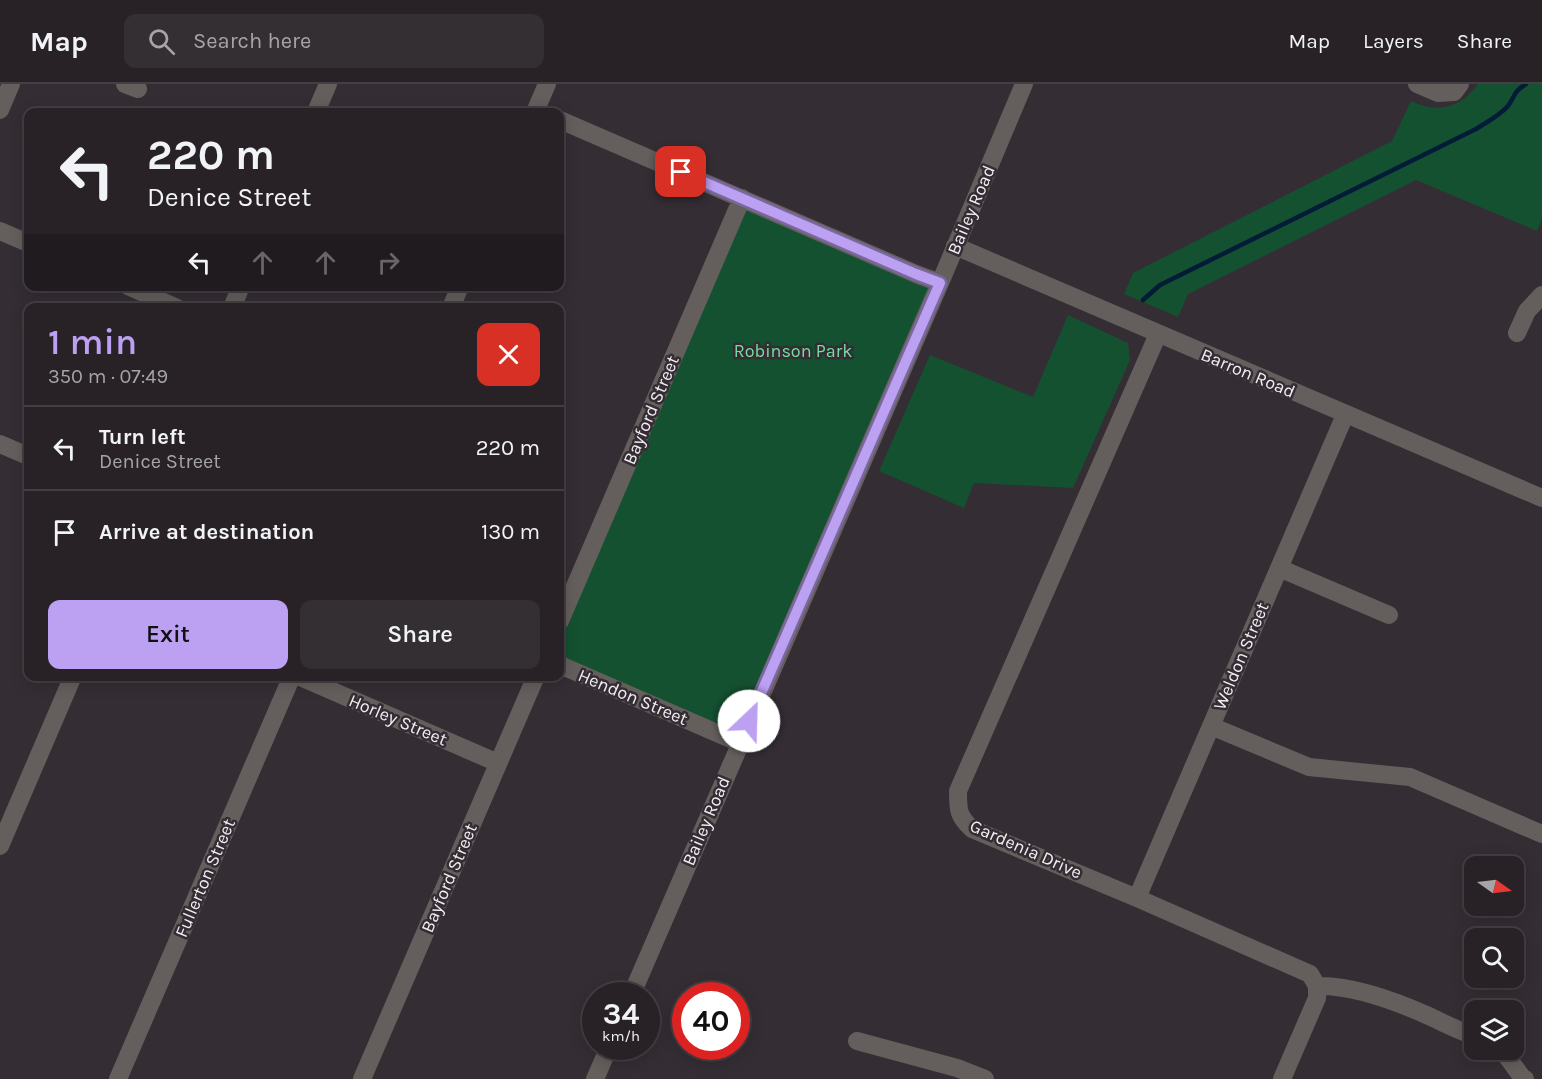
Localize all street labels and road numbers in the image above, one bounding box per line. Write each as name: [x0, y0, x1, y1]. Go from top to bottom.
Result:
street label: Bailey Road: [942, 162, 1000, 258]
street label: Barron Road: [1197, 343, 1299, 403]
street label: Bayford Street: [618, 352, 684, 468]
street label: Weldon Street: [1208, 599, 1274, 713]
street label: Hendon Street: [575, 664, 691, 730]
street label: Horley Street: [345, 689, 451, 751]
street label: Bailey Road: [677, 773, 735, 869]
street label: Gardenia Drive: [967, 814, 1085, 884]
street label: Fullerton Street: [170, 815, 240, 941]
street label: Bayford Street: [416, 820, 482, 936]

